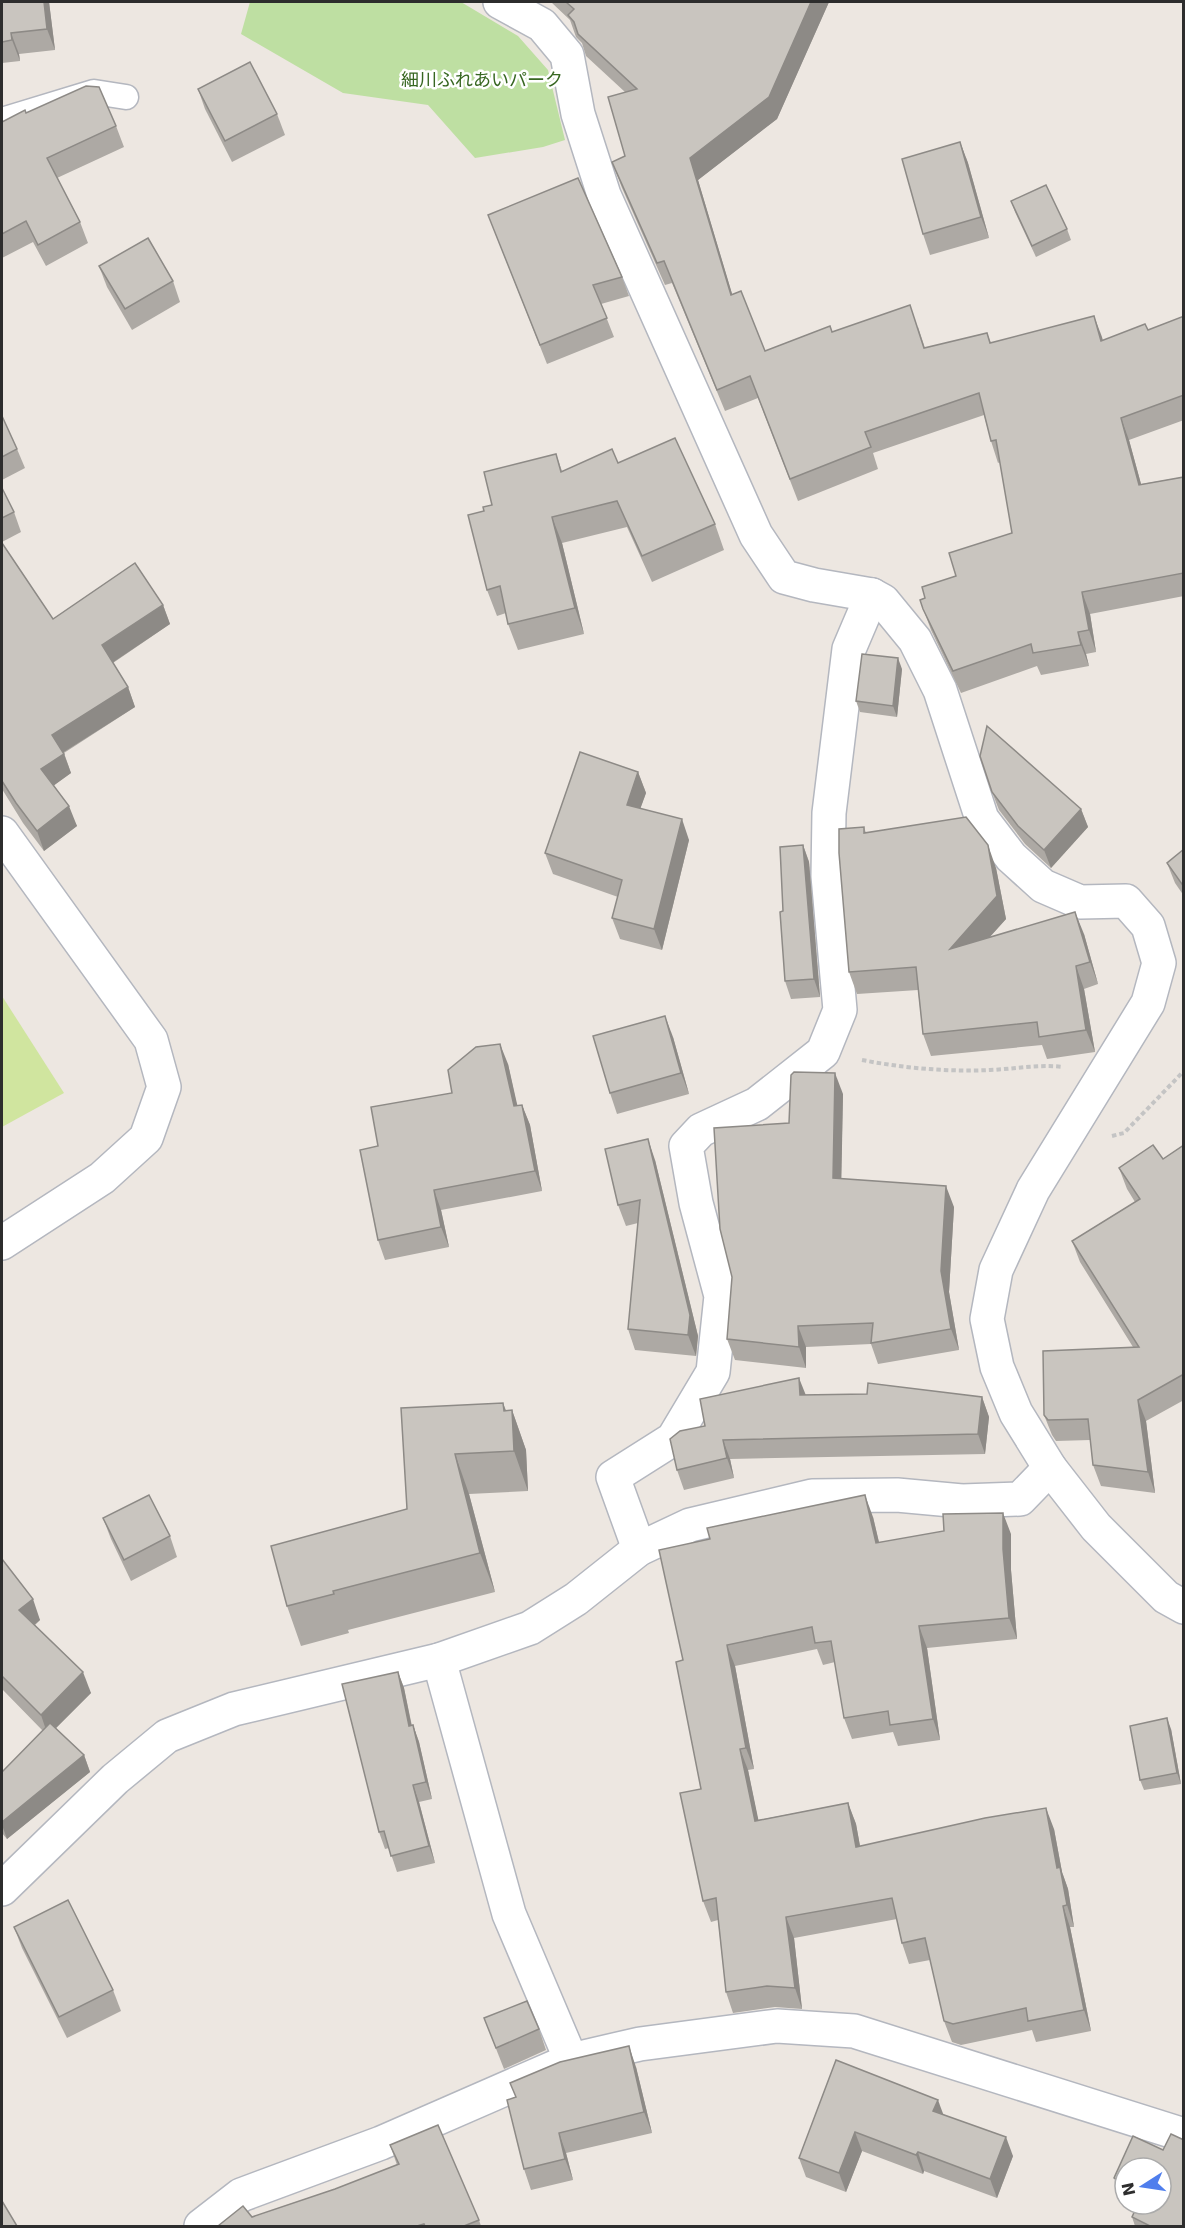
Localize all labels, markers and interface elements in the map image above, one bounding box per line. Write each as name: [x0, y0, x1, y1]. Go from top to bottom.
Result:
park label: 細川ふれあいパーク: [401, 69, 563, 90]
north arrow: [1113, 2156, 1173, 2216]
text: N: [1118, 2180, 1140, 2198]

